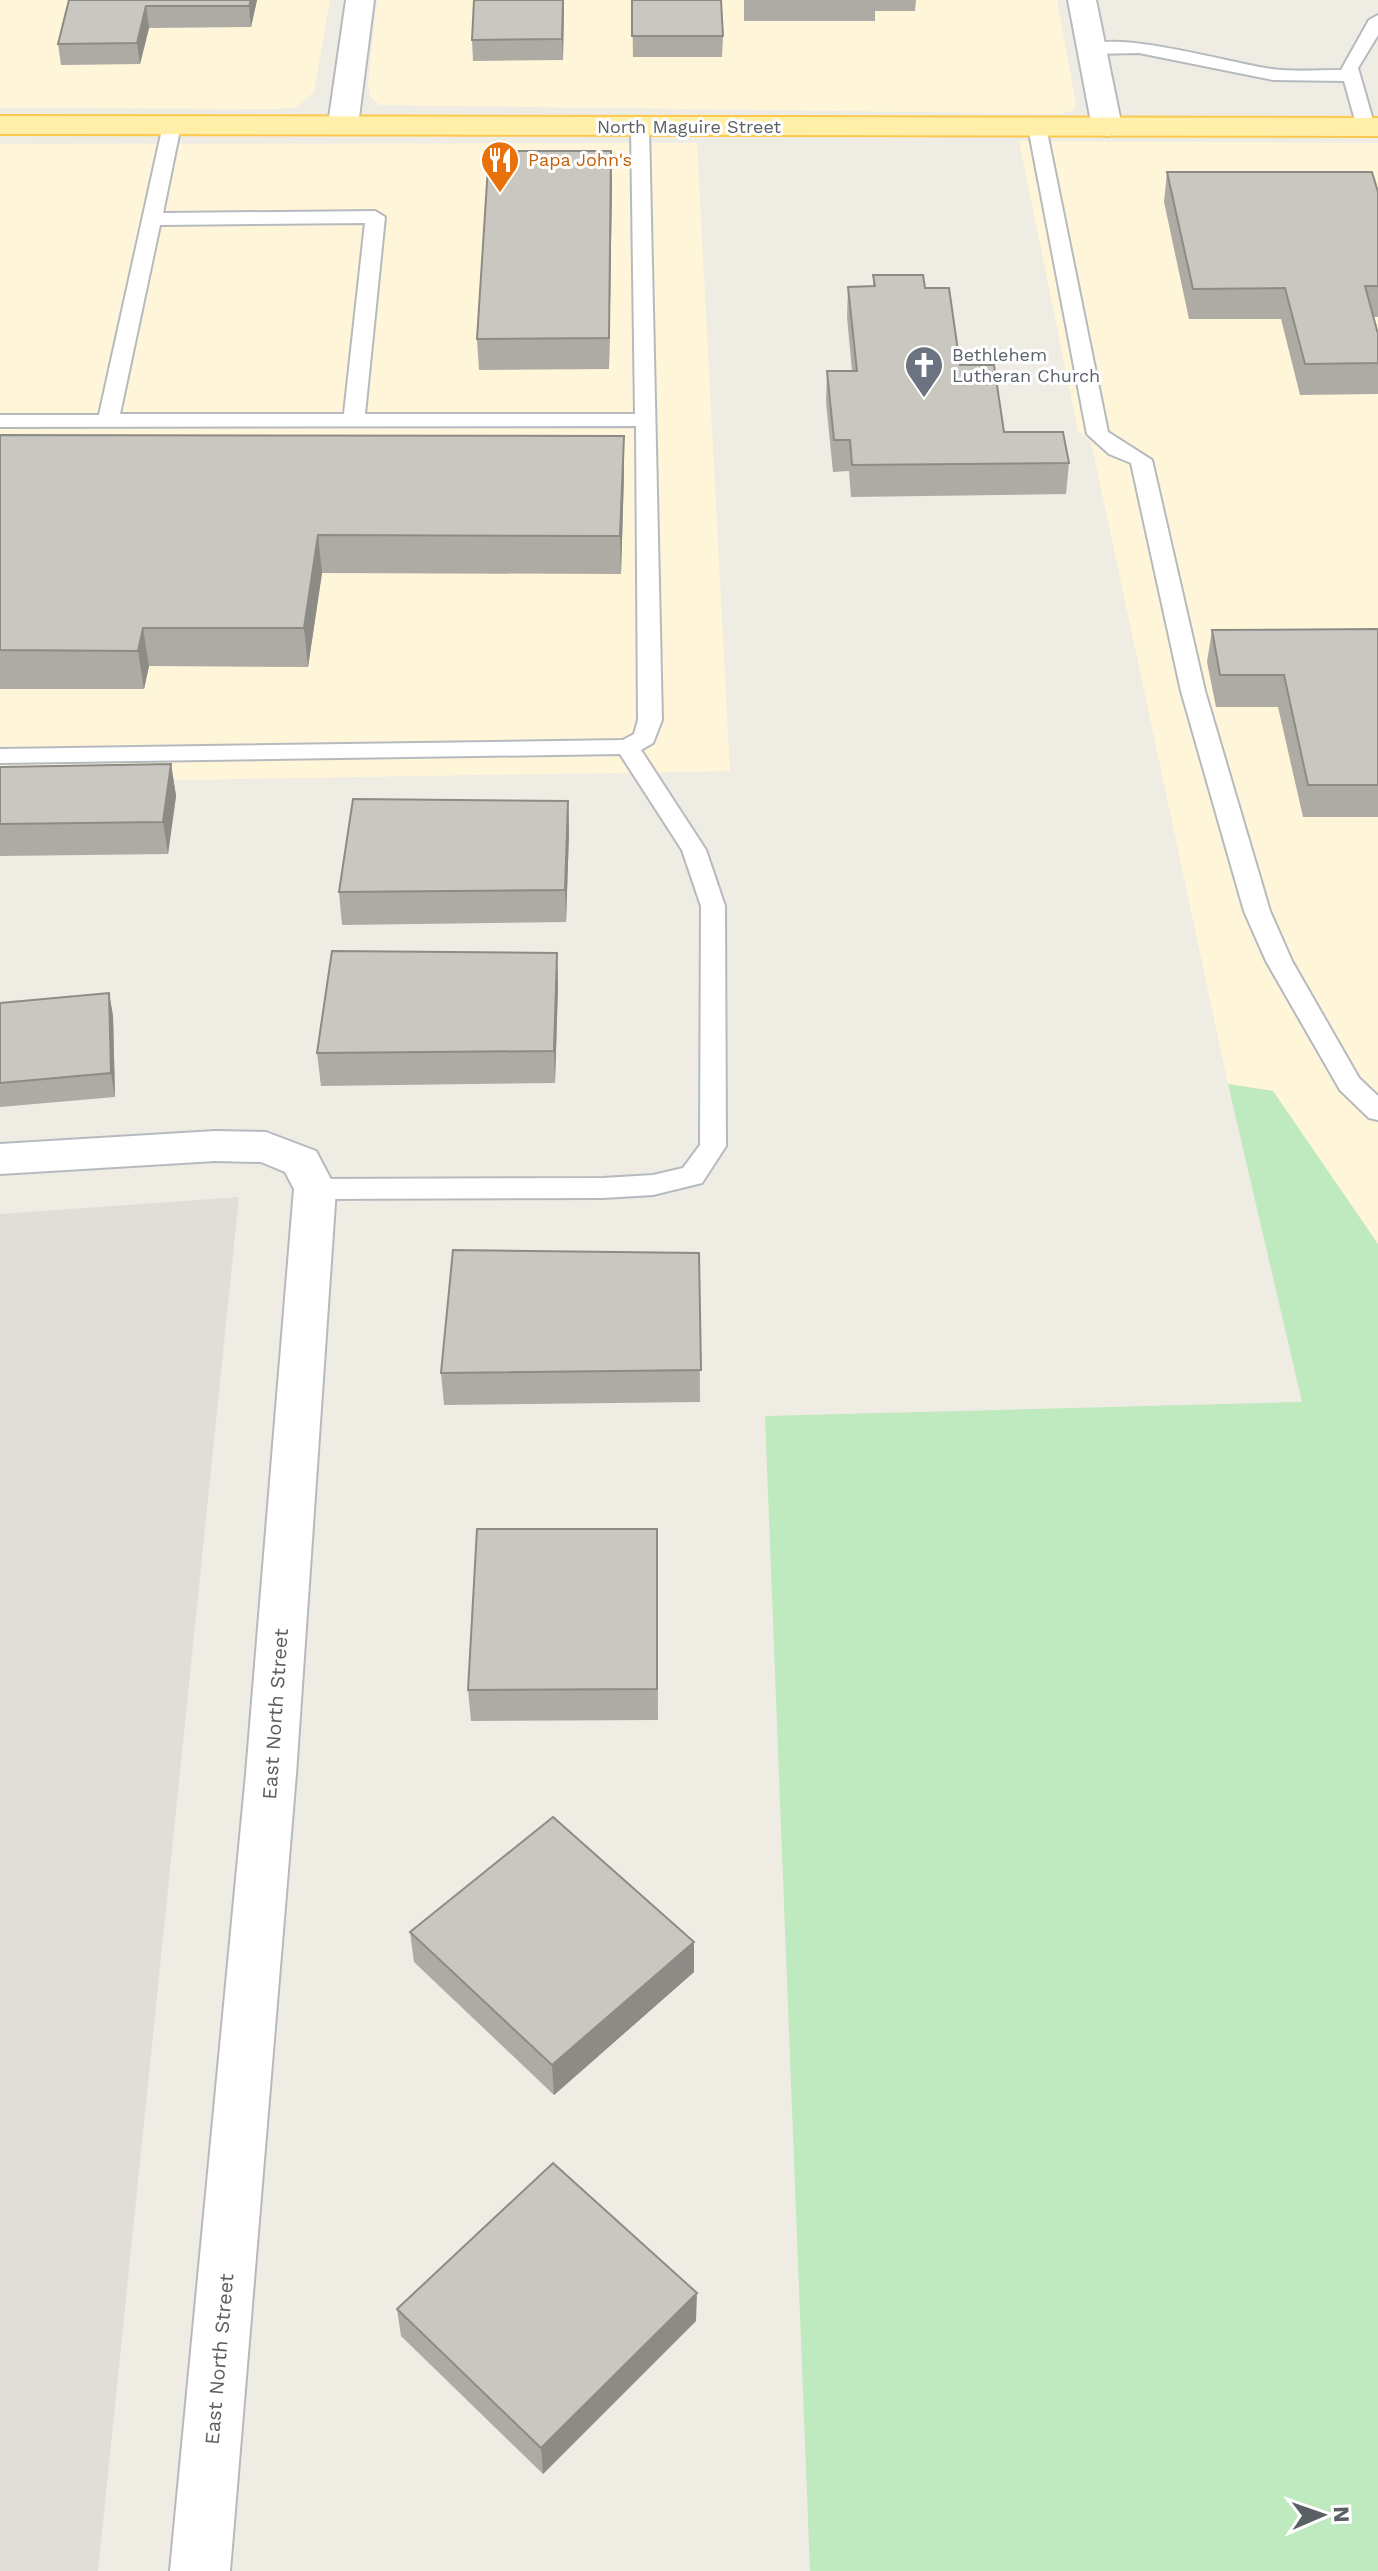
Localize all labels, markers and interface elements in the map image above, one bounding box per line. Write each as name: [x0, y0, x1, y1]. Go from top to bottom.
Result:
street label: North Maguire Street: [597, 116, 782, 137]
restaurant icon: Papa John's: [479, 139, 521, 194]
place label: Papa John's: [528, 149, 632, 170]
church icon: Bethlehem Lutheran Church: [903, 344, 945, 399]
place label: Bethlehem Lutheran Church: [952, 344, 1100, 386]
street label: East North Street: [257, 1627, 293, 1800]
street label: East North Street: [200, 2272, 238, 2446]
north arrow: [1282, 2475, 1362, 2555]
text: N: [1329, 2506, 1354, 2523]

